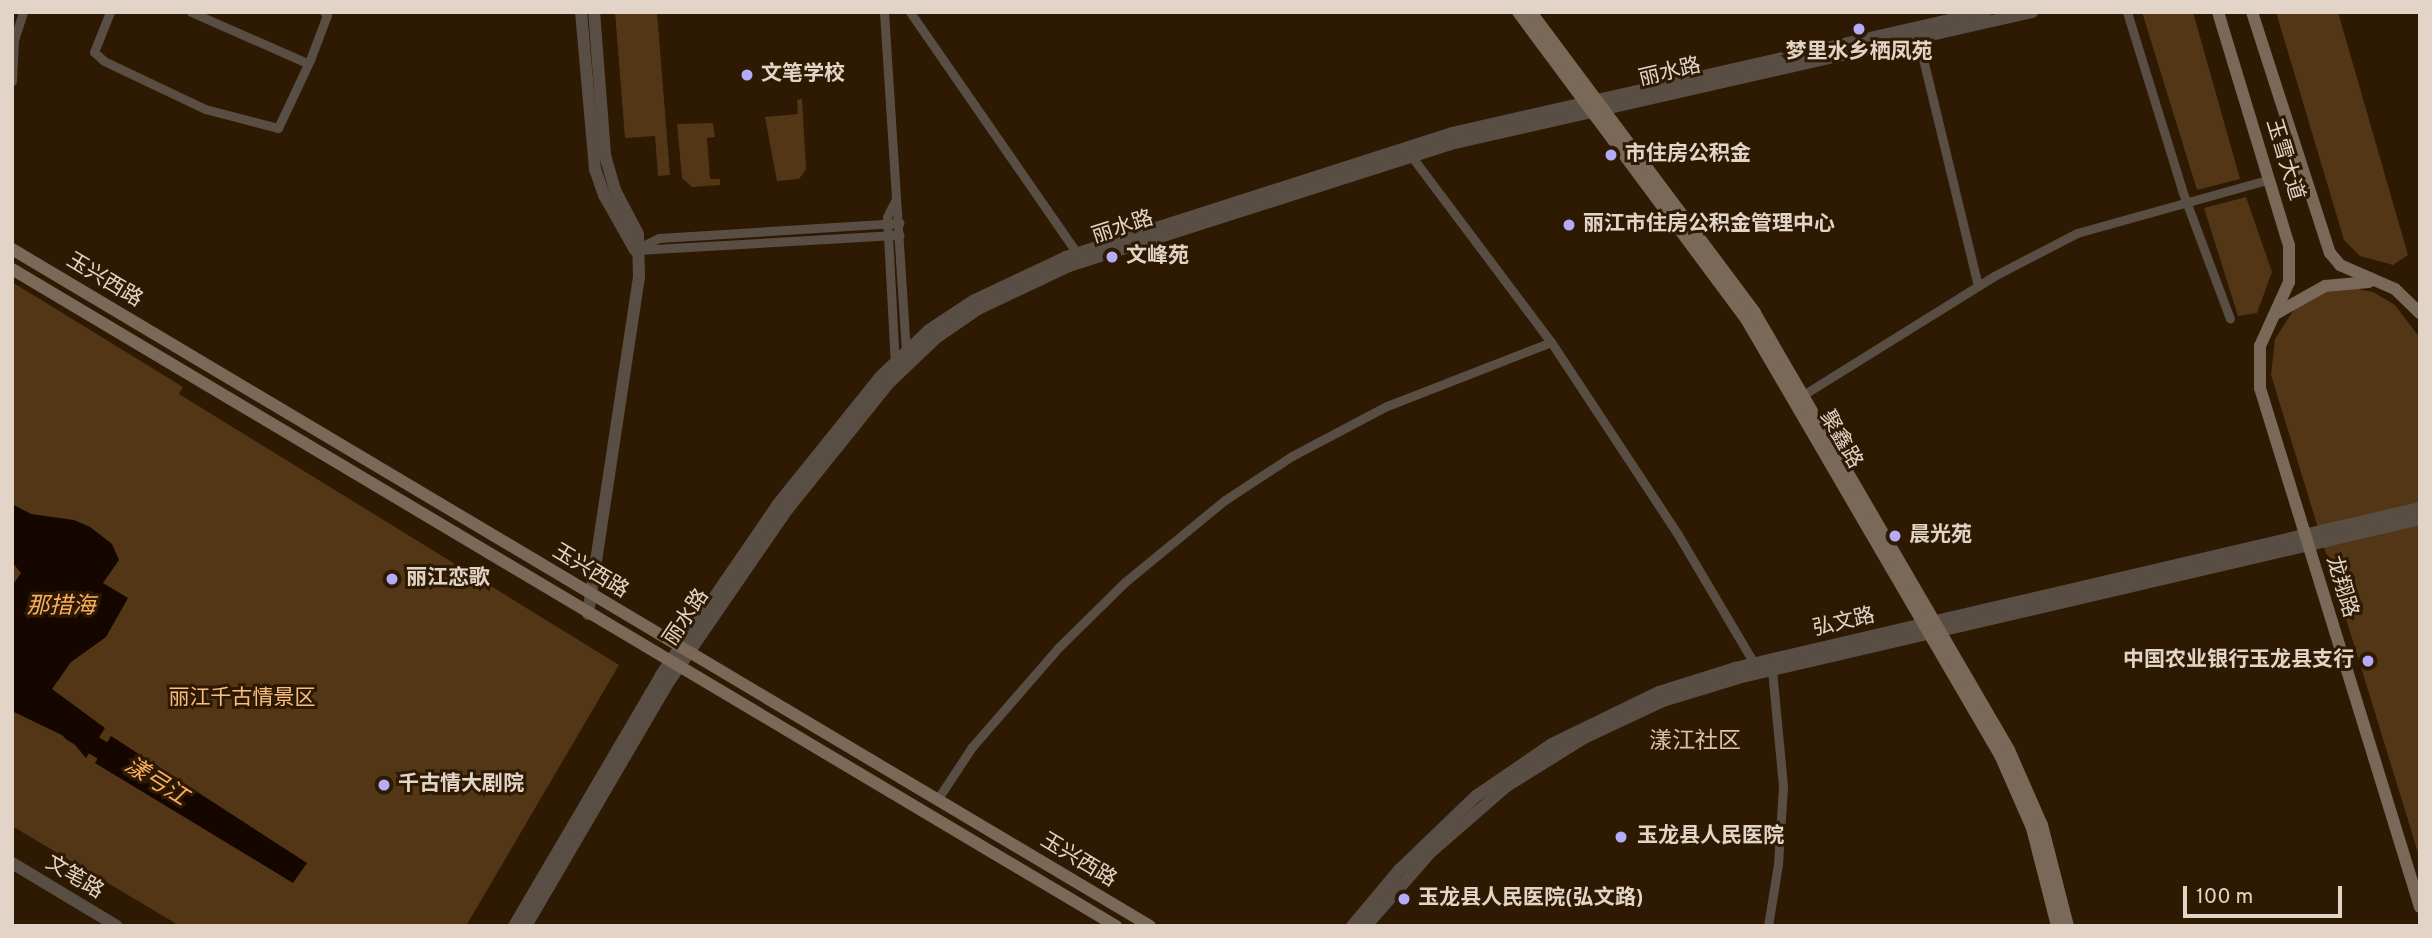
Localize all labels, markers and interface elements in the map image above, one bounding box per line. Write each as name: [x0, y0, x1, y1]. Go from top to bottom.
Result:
marker: 梦里水乡栖凤苑: [1851, 21, 1867, 37]
place label: 梦里水乡栖凤苑: [1786, 40, 1932, 66]
street label: 丽水路: [1636, 54, 1704, 92]
place label: 文笔学校: [761, 62, 845, 88]
marker: 文笔学校: [739, 67, 755, 83]
street label: 玉雪大道: [2260, 116, 2308, 204]
place label: 市住房公积金: [1625, 142, 1751, 168]
marker: 市住房公积金: [1603, 147, 1619, 163]
street label: 丽水路: [1089, 206, 1157, 250]
place label: 丽江市住房公积金管理中心: [1583, 212, 1835, 238]
marker: 丽江市住房公积金管理中心: [1561, 217, 1577, 233]
place label: 文峰苑: [1126, 244, 1189, 270]
street label: 玉兴西路: [62, 249, 146, 313]
marker: 文峰苑: [1104, 249, 1120, 265]
street label: 聚鑫路: [1813, 406, 1867, 474]
place label: 晨光苑: [1909, 523, 1972, 549]
marker: 晨光苑: [1887, 528, 1903, 544]
street label: 玉兴西路: [548, 540, 632, 604]
street label: 龙翔路: [2320, 553, 2362, 621]
place label: 丽江恋歌: [406, 566, 490, 592]
marker: 丽江恋歌: [384, 571, 400, 587]
street label: 丽水路: [659, 585, 715, 651]
water label: 那措海: [27, 594, 95, 622]
street label: 弘文路: [1810, 604, 1878, 642]
place label: 中国农业银行玉龙县支行: [2123, 648, 2354, 674]
marker: 中国农业银行玉龙县支行: [2360, 653, 2376, 669]
park label: 丽江千古情景区: [169, 686, 315, 712]
district label: 漾江社区: [1649, 729, 1741, 757]
water label: 漾弓江: [118, 753, 192, 813]
place label: 千古情大剧院: [398, 772, 524, 798]
marker: 千古情大剧院: [376, 777, 392, 793]
place label: 玉龙县人民医院: [1637, 824, 1784, 850]
marker: 玉龙县人民医院: [1611, 827, 1631, 847]
street label: 玉兴西路: [1036, 829, 1120, 893]
street label: 文笔路: [41, 851, 107, 905]
scale bar: [2187, 872, 2346, 916]
text: 100 m: [2196, 884, 2253, 911]
place label: 玉龙县人民医院(弘文路): [1418, 886, 1644, 912]
marker: 玉龙县人民医院(弘文路): [1396, 891, 1412, 907]

